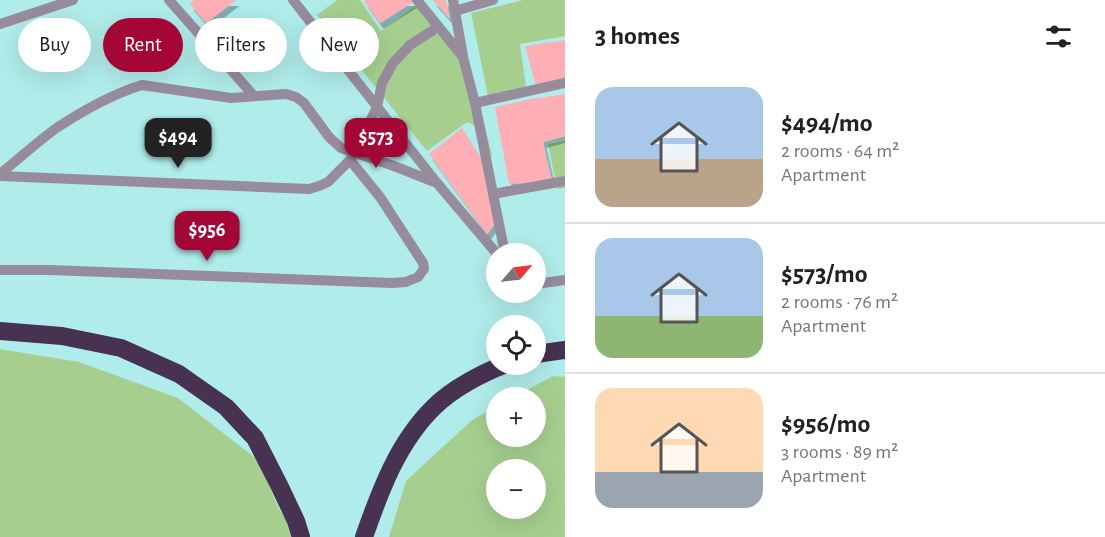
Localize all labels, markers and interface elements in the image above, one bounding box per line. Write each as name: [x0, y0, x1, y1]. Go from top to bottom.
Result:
chip: Buy: [18, 18, 91, 72]
chip: Rent: [103, 18, 183, 72]
chip: Filters: [195, 18, 287, 72]
chip: New: [299, 18, 379, 72]
icon: filters: [1042, 20, 1075, 53]
text: 3 homes: [595, 23, 680, 49]
text: $494/mo: [781, 110, 873, 136]
icon: home: [643, 111, 715, 183]
pin: $494: [142, 118, 214, 169]
pin: $573: [340, 118, 412, 169]
text: $494: [159, 127, 197, 147]
text: $573: [359, 127, 393, 147]
text: 2 rooms · 64 m²: [781, 141, 899, 161]
text: Apartment: [781, 165, 866, 185]
pin: $956: [171, 211, 243, 262]
text: $956: [189, 220, 225, 240]
north arrow: [486, 243, 546, 303]
map controls: [486, 243, 546, 519]
text: $573/mo: [781, 261, 868, 287]
icon: home: [643, 262, 715, 334]
text: 2 rooms · 76 m²: [781, 292, 898, 312]
button: locate: [486, 315, 546, 375]
text: Apartment: [781, 316, 866, 336]
button: +: [486, 387, 546, 447]
text: $956/mo: [781, 411, 870, 437]
icon: home: [643, 412, 715, 484]
text: 3 rooms · 89 m²: [781, 442, 898, 462]
button: −: [486, 459, 546, 519]
text: Apartment: [781, 466, 866, 486]

